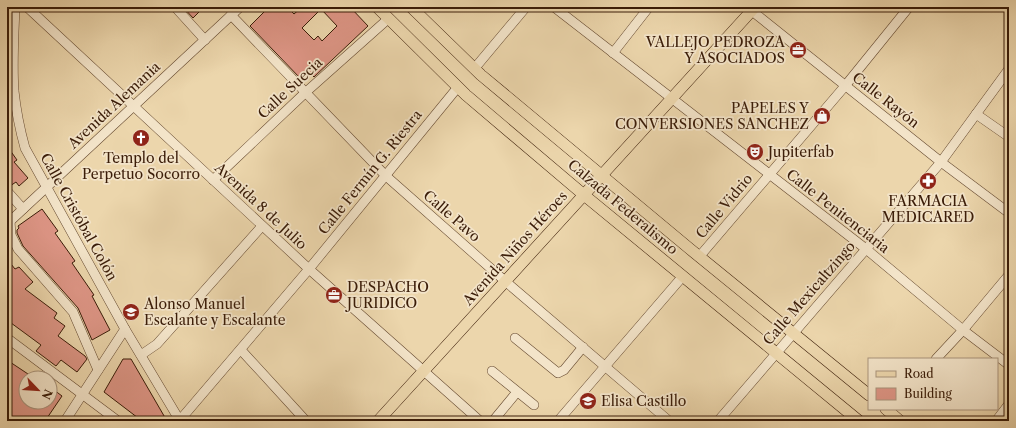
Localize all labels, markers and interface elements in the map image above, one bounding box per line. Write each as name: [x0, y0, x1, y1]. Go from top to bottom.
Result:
place label: VALLEJO PEDROZA Y ASOCIADOS: [645, 33, 786, 67]
office icon: VALLEJO PEDROZA Y ASOCIADOS: [788, 40, 808, 60]
street label: Calle Suecia: [254, 53, 327, 123]
street label: Avenida Alemania: [63, 57, 164, 153]
street label: Calle Rayón: [849, 68, 923, 132]
place label: PAPELES Y CONVERSIONES SANCHEZ: [615, 99, 810, 133]
street label: Calle Fermín G. Riestra: [314, 106, 426, 238]
shop icon: PAPELES Y CONVERSIONES SANCHEZ: [812, 106, 832, 126]
church icon: Templo del Perpetuo Socorro: [131, 128, 151, 148]
theatre icon: Jupiterfab: [745, 142, 765, 162]
place label: Jupiterfab: [766, 143, 834, 161]
place label: Templo del Perpetuo Socorro: [82, 149, 200, 183]
street label: Calle Cristóbal Colón: [36, 150, 122, 284]
street label: Calzada Federalismo: [564, 156, 682, 258]
street label: Avenida 8 de Julio: [210, 158, 311, 253]
street label: Calle Penitenciaria: [783, 165, 894, 257]
street label: Calle Vidrio: [692, 170, 756, 242]
pharmacy icon: FARMACIA MEDICARED: [918, 171, 938, 191]
street label: Calle Pavo: [420, 186, 484, 246]
street label: Avenida Niños Héroes: [458, 187, 571, 310]
place label: FARMACIA MEDICARED: [882, 192, 974, 226]
street label: Calle Mexicaltzingo: [759, 237, 859, 349]
place label: DESPACHO JURIDICO: [345, 278, 429, 312]
office icon: DESPACHO JURIDICO: [324, 285, 344, 305]
place label: Alonso Manuel Escalante y Escalante: [143, 295, 286, 329]
school or university icon: Alonso Manuel Escalante y Escalante: [121, 302, 141, 322]
legend: [868, 358, 998, 410]
text: Road: [904, 366, 934, 381]
north arrow: [18, 370, 58, 410]
text: Building: [904, 386, 952, 401]
text: N: [39, 387, 55, 402]
school or university icon: Elisa Castillo: [578, 391, 598, 411]
place label: Elisa Castillo: [601, 392, 686, 410]

